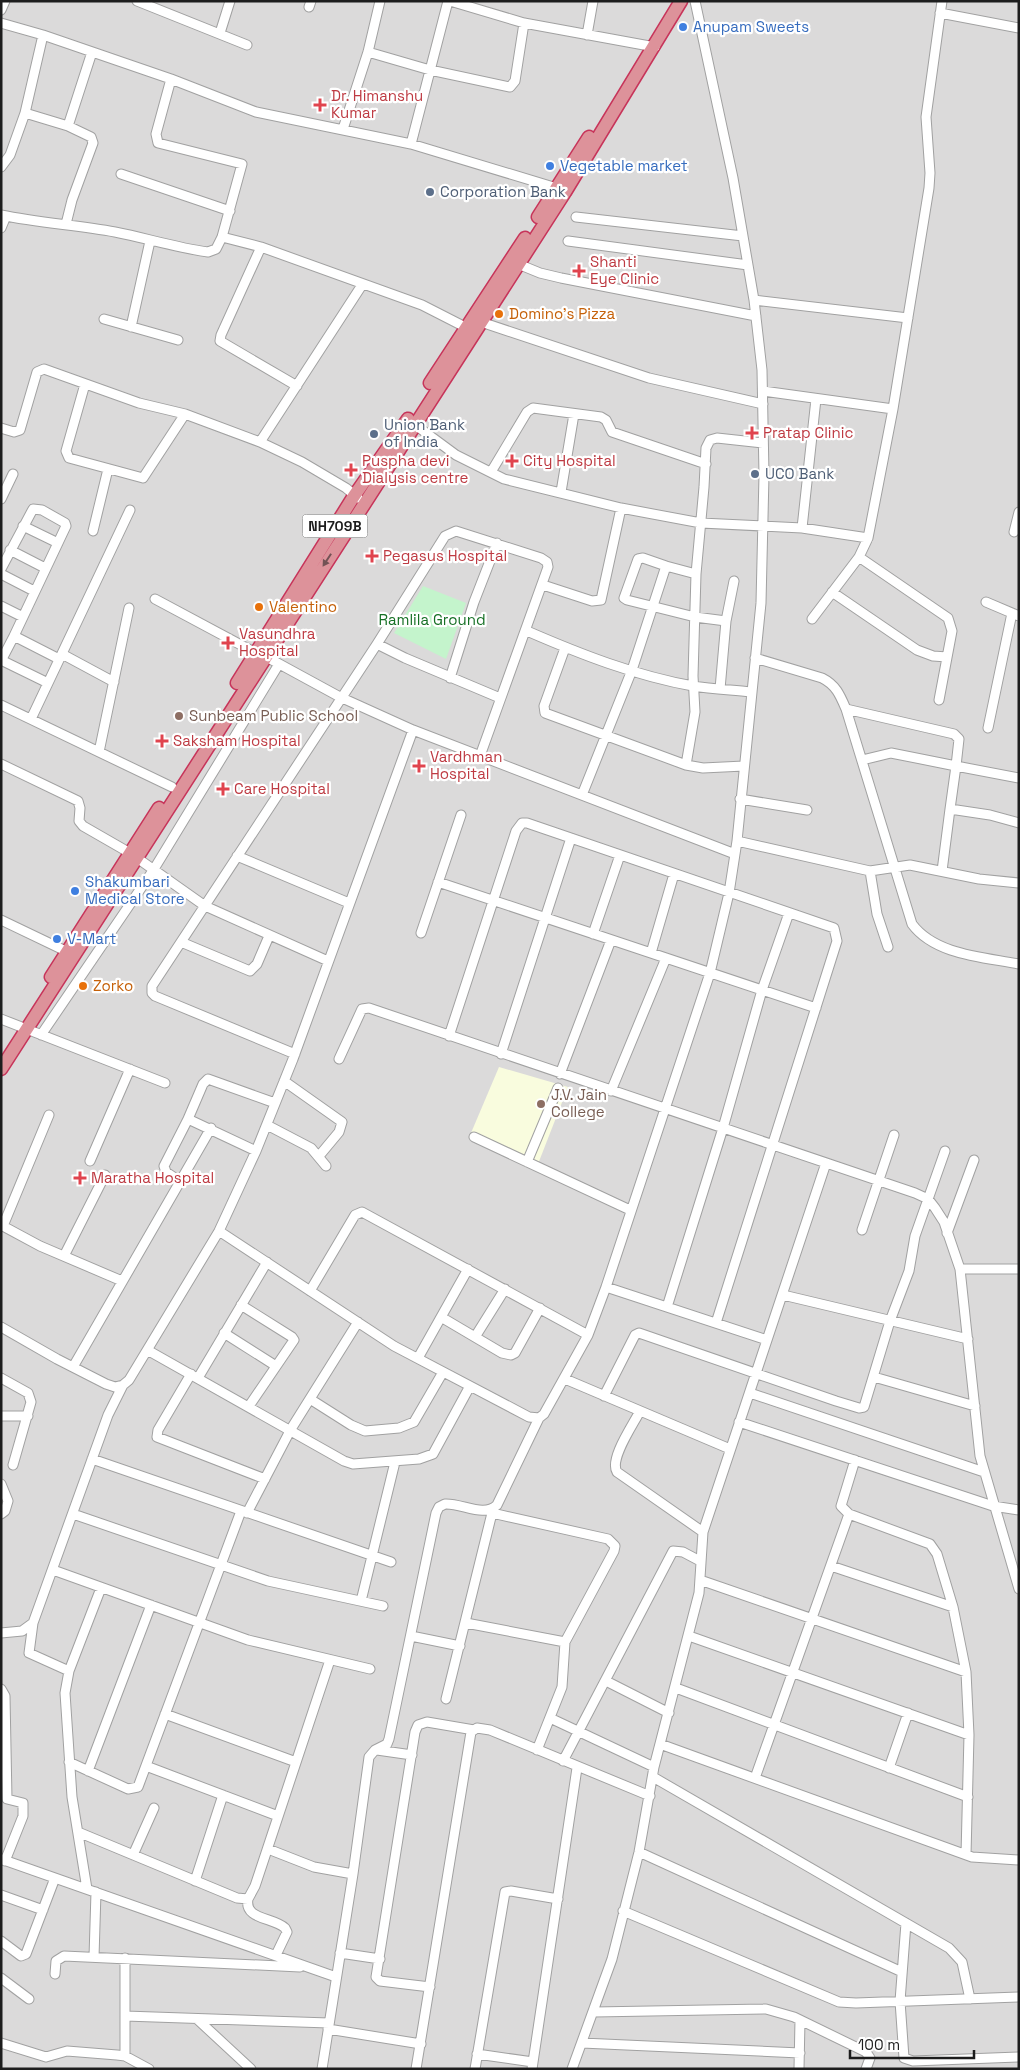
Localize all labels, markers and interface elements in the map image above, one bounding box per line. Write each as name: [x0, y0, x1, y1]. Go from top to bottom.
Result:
place label: Anupam Sweets: [693, 17, 809, 36]
marker: Anupam Sweets: [677, 21, 689, 33]
place label: Dr. Himanshu Kumar: [331, 86, 423, 122]
marker: Dr. Himanshu Kumar: [313, 98, 327, 112]
place label: Vegetable market: [560, 156, 688, 175]
marker: Vegetable market: [544, 160, 556, 172]
place label: Corporation Bank: [440, 182, 566, 201]
marker: Corporation Bank: [424, 186, 436, 198]
place label: Shanti Eye Clinic: [590, 252, 659, 288]
marker: Shanti Eye Clinic: [572, 264, 586, 278]
place label: Domino's Pizza: [509, 304, 616, 323]
marker: Domino's Pizza: [493, 308, 505, 320]
place label: Union Bank of India: [384, 415, 465, 451]
place label: Pratap Clinic: [763, 423, 853, 442]
marker: Pratap Clinic: [745, 426, 759, 440]
marker: Union Bank of India: [368, 428, 380, 440]
place label: Puspha devi Dialysis centre: [362, 451, 469, 487]
place label: City Hospital: [523, 451, 616, 470]
marker: City Hospital: [505, 454, 519, 468]
marker: Puspha devi Dialysis centre: [344, 463, 358, 477]
place label: UCO Bank: [765, 464, 834, 483]
marker: UCO Bank: [749, 468, 761, 480]
road number: NH709B: [302, 514, 368, 538]
place label: Pegasus Hospital: [383, 546, 507, 565]
marker: Pegasus Hospital: [365, 549, 379, 563]
one-way arrow: [323, 553, 332, 566]
place label: Valentino: [269, 597, 337, 616]
marker: Valentino: [253, 601, 265, 613]
park label: Ramlila Ground: [378, 610, 486, 629]
place label: Vasundhra Hospital: [239, 624, 316, 660]
marker: Vasundhra Hospital: [221, 636, 235, 650]
place label: Sunbeam Public School: [189, 706, 358, 725]
marker: Sunbeam Public School: [173, 710, 185, 722]
place label: Saksham Hospital: [173, 731, 301, 750]
marker: Saksham Hospital: [155, 734, 169, 748]
place label: Vardhman Hospital: [430, 747, 502, 783]
marker: Vardhman Hospital: [412, 759, 426, 773]
place label: Care Hospital: [234, 779, 330, 798]
marker: Care Hospital: [216, 782, 230, 796]
place label: Shakumbari Medical Store: [85, 872, 185, 908]
marker: Shakumbari Medical Store: [69, 885, 81, 897]
place label: V-Mart: [67, 929, 117, 948]
marker: V-Mart: [51, 933, 63, 945]
place label: Zorko: [93, 976, 133, 995]
marker: Zorko: [77, 980, 89, 992]
place label: J.V. Jain College: [551, 1085, 607, 1121]
marker: J.V. Jain College: [535, 1098, 547, 1110]
place label: Maratha Hospital: [91, 1168, 214, 1187]
marker: Maratha Hospital: [73, 1171, 87, 1185]
scale bar: [850, 2028, 974, 2060]
text: 100 m: [858, 2035, 900, 2054]

